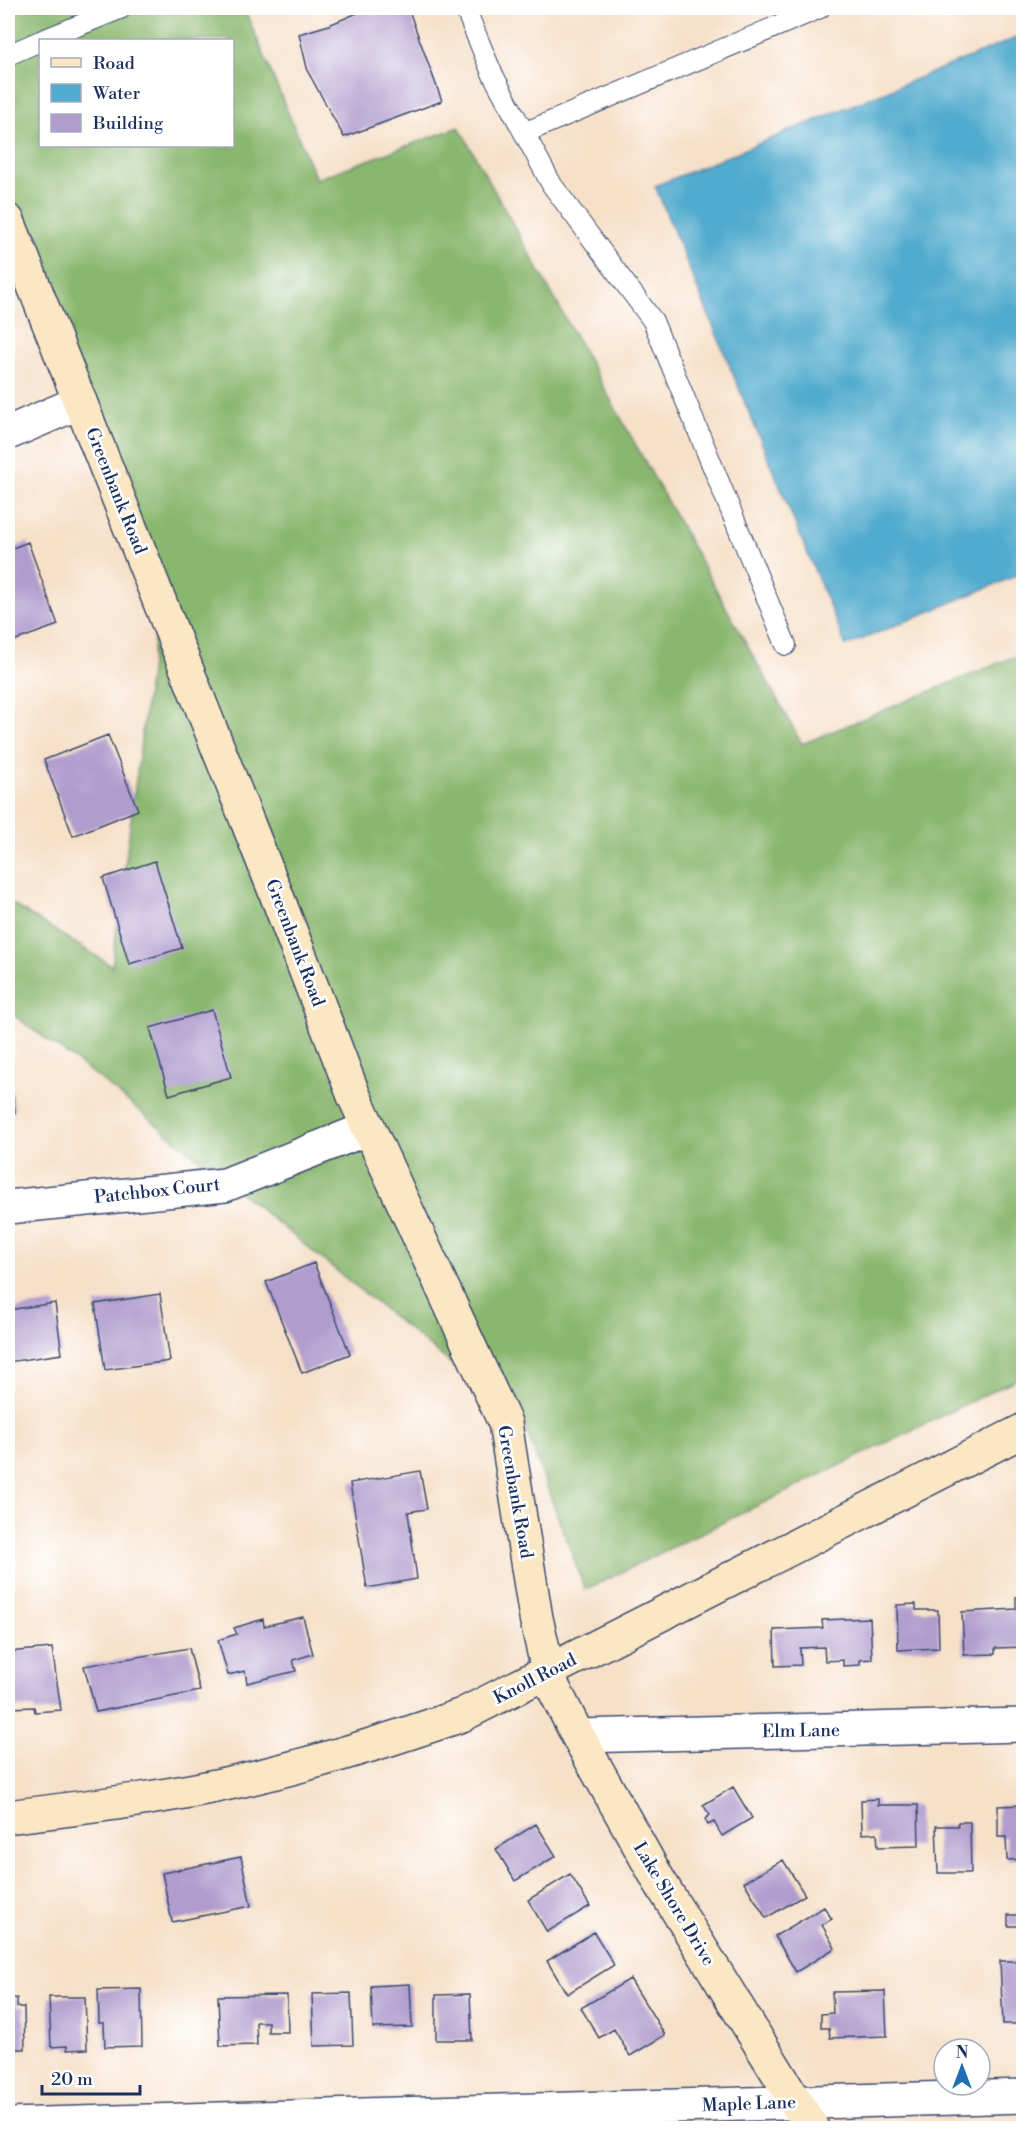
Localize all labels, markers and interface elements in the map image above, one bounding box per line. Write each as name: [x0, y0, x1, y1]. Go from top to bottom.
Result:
legend: [39, 39, 234, 147]
text: Road: [93, 52, 136, 75]
text: Water: [92, 82, 141, 105]
text: Building: [92, 112, 164, 135]
street label: Greenbank Road: [80, 424, 152, 558]
street label: Greenbank Road: [260, 876, 330, 1011]
street label: Patchbox Court: [93, 1173, 222, 1209]
street label: Greenbank Road: [492, 1424, 538, 1561]
street label: Knoll Road: [490, 1648, 581, 1710]
street label: Elm Lane: [762, 1719, 840, 1743]
street label: Lake Shore Drive: [628, 1838, 720, 1970]
north arrow: [932, 2037, 992, 2097]
text: N: [956, 2043, 969, 2063]
scale bar: [42, 2058, 140, 2096]
text: 20 m: [51, 2068, 93, 2091]
street label: Maple Lane: [701, 2091, 797, 2117]

